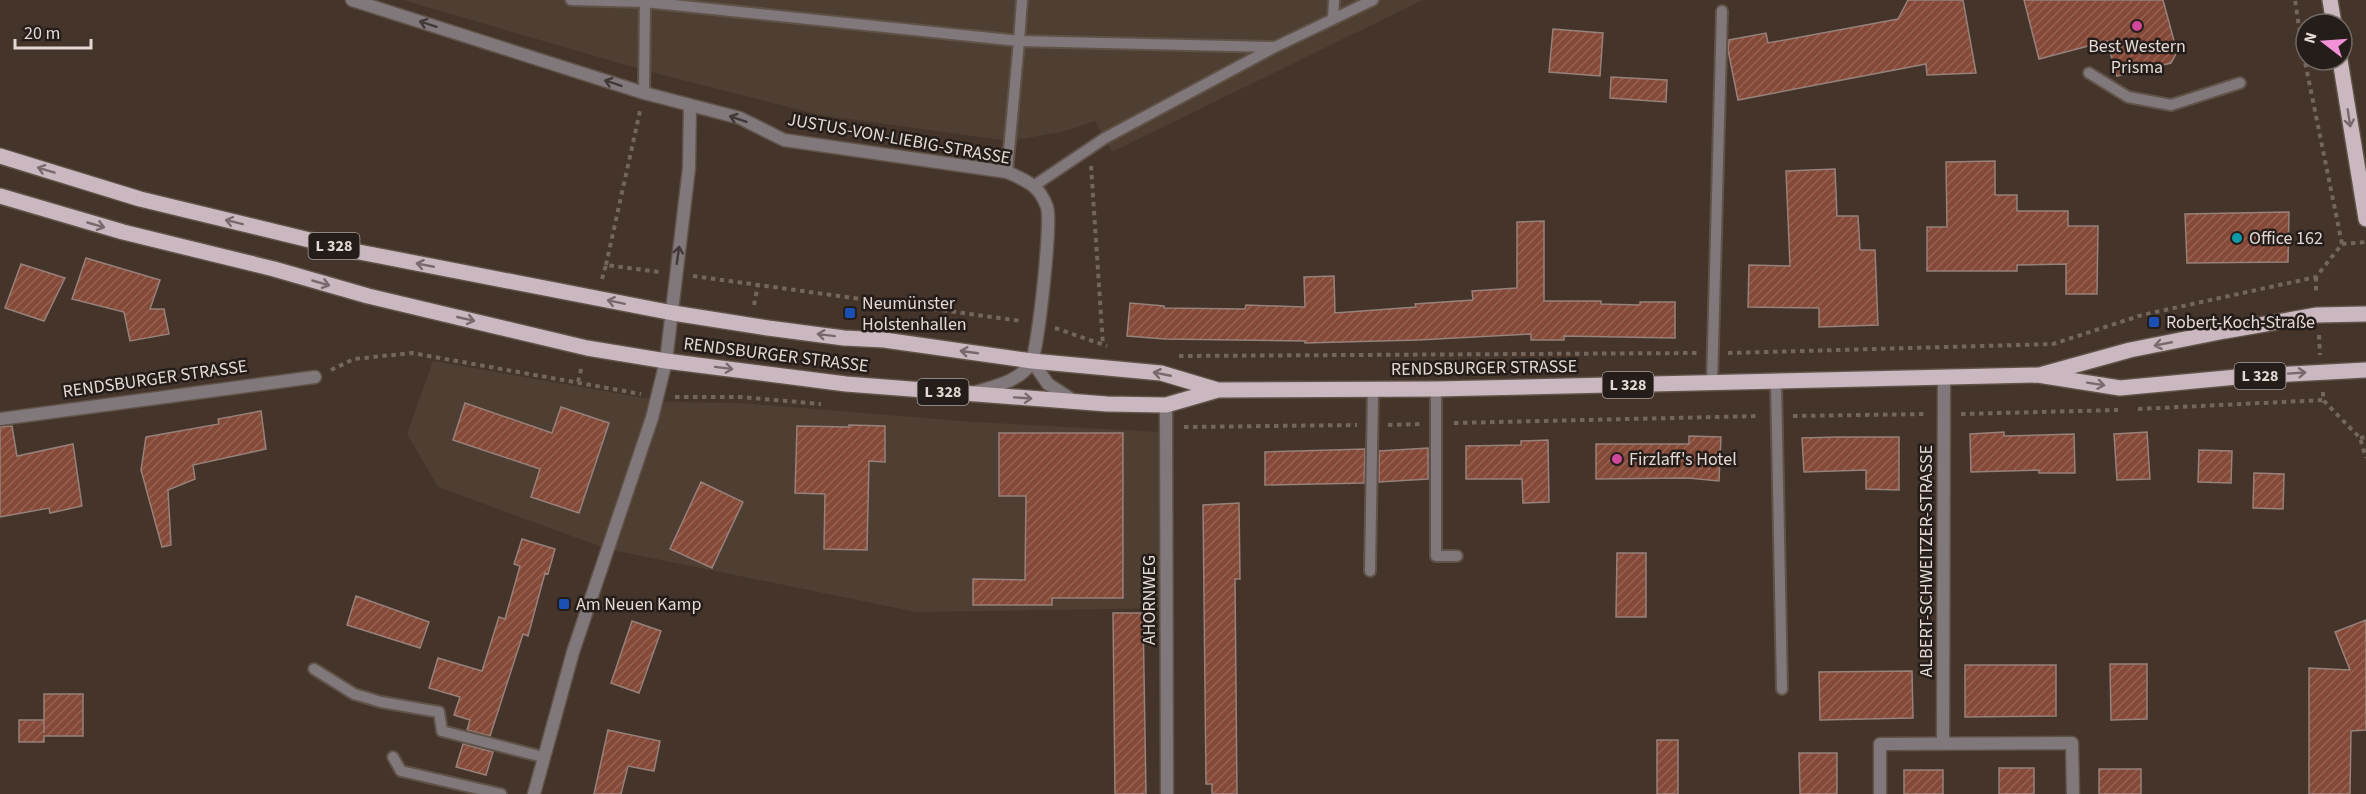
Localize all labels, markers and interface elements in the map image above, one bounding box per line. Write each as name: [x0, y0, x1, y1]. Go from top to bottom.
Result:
scale bar: [15, 12, 92, 50]
north arrow: [2294, 12, 2354, 72]
one-way arrow: [419, 18, 438, 29]
marker: Best Western Prisma: [2130, 19, 2144, 33]
text: 20 m: [24, 21, 60, 46]
text: N: [2299, 30, 2323, 46]
place label: Best Western Prisma: [2088, 34, 2186, 80]
one-way arrow: [604, 77, 623, 88]
street label: JUSTUS-VON-LIEBIG-STRASSE: [786, 107, 1012, 171]
one-way arrow: [2344, 107, 2355, 127]
one-way arrow: [730, 113, 748, 124]
one-way arrow: [37, 164, 56, 175]
one-way arrow: [225, 215, 244, 227]
one-way arrow: [86, 220, 105, 231]
place label: Office 162: [2249, 226, 2323, 251]
marker: Office 162: [2230, 231, 2244, 245]
road number: L 328: [308, 233, 360, 259]
one-way arrow: [672, 246, 683, 266]
one-way arrow: [415, 259, 435, 270]
one-way arrow: [311, 277, 330, 289]
place label: Neumünster Holstenhallen: [862, 291, 967, 337]
one-way arrow: [607, 296, 626, 307]
marker: Neumünster Holstenhallen: [843, 306, 857, 320]
place label: Robert-Koch-Straße: [2166, 310, 2315, 335]
one-way arrow: [456, 314, 475, 325]
marker: Robert-Koch-Straße: [2147, 315, 2161, 329]
one-way arrow: [817, 330, 836, 341]
street label: RENDSBURGER STRASSE: [682, 331, 870, 379]
one-way arrow: [2154, 339, 2174, 350]
one-way arrow: [959, 346, 979, 357]
street label: RENDSBURGER STRASSE: [61, 354, 249, 404]
street label: RENDSBURGER STRASSE: [1391, 354, 1577, 382]
one-way arrow: [714, 363, 734, 374]
road number: L 328: [2234, 363, 2286, 389]
one-way arrow: [2286, 367, 2306, 378]
one-way arrow: [1153, 368, 1172, 380]
road number: L 328: [1602, 372, 1654, 398]
road number: L 328: [918, 379, 968, 405]
one-way arrow: [2085, 379, 2105, 390]
one-way arrow: [1012, 393, 1032, 404]
street label: ALBERT-SCHWEITZER-STRASSE: [1914, 445, 1939, 677]
place label: Firzlaff's Hotel: [1629, 447, 1737, 472]
marker: Firzlaff's Hotel: [1610, 452, 1624, 466]
street label: AHORNWEG: [1137, 555, 1162, 645]
place label: Am Neuen Kamp: [576, 592, 701, 617]
marker: Am Neuen Kamp: [557, 597, 571, 611]

